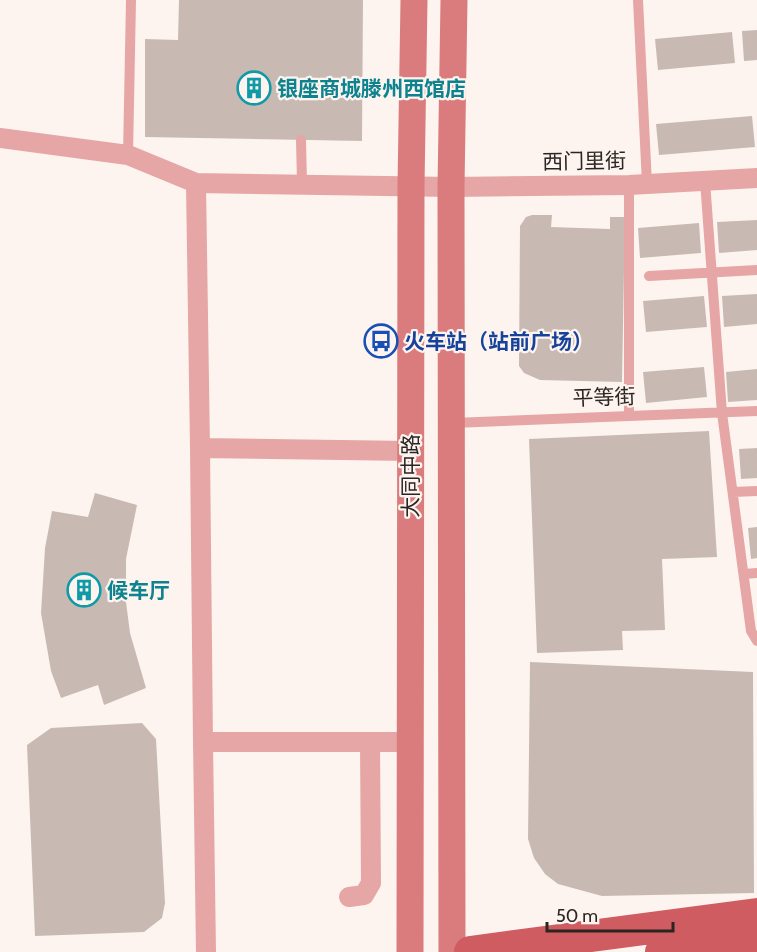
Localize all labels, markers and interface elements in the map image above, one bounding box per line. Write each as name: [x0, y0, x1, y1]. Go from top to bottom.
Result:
building icon: 银座商城滕州西馆店: [236, 70, 272, 106]
place label: 银座商城滕州西馆店: [277, 76, 466, 101]
street label: 西门里街: [542, 148, 626, 174]
bus stop icon: 火车站（站前广场）: [363, 323, 399, 359]
place label: 火车站（站前广场）: [404, 329, 593, 354]
street label: 平等街: [572, 383, 636, 411]
street label: 大同中路: [398, 434, 423, 518]
building icon: 候车厅: [66, 572, 102, 608]
place label: 候车厅: [107, 578, 170, 603]
scale bar: [547, 895, 673, 933]
text: 50 m: [556, 905, 598, 927]

